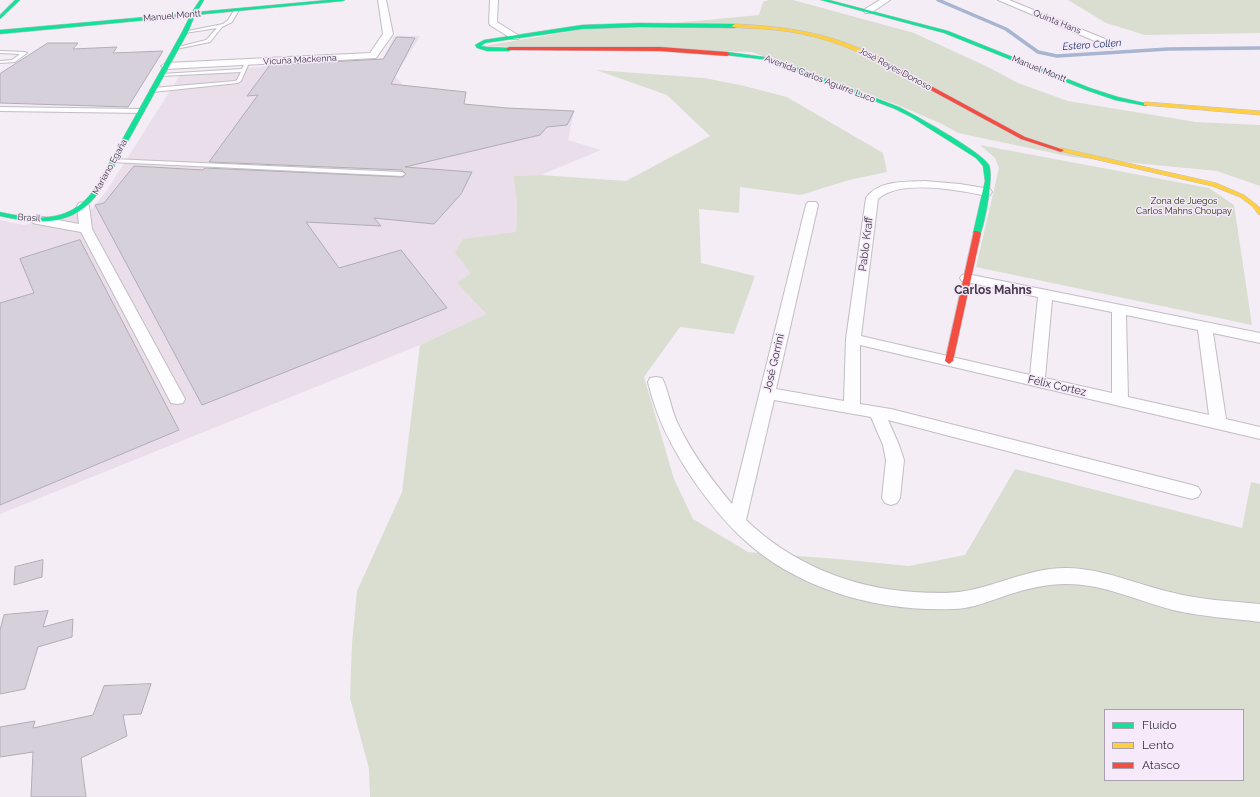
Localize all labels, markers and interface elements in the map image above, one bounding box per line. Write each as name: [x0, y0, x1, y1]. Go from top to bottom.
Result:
street label: Manuel Montt: [143, 8, 201, 24]
street label: Quinta Hans: [1032, 8, 1082, 36]
water label: Estero Collen: [1062, 37, 1122, 53]
street label: José Reyes Donoso: [857, 45, 933, 93]
street label: Vicuña Mackenna: [263, 53, 337, 67]
street label: Avenida Carlos Aguirre Luco: [763, 53, 877, 105]
street label: Manuel Montt: [1010, 53, 1068, 85]
street label: Mariano Egaña: [90, 137, 130, 197]
park label: Zona de Juegos Carlos Mahns Choupay: [1136, 196, 1232, 217]
street label: Brasil: [17, 212, 41, 224]
street label: Pablo Kraff: [856, 216, 876, 272]
district label: Carlos Mahns: [954, 283, 1032, 297]
street label: José Gorrini: [761, 332, 787, 394]
street label: Félix Cortez: [1026, 373, 1088, 399]
legend: [1104, 709, 1244, 781]
text: Fluido: [1142, 718, 1177, 732]
text: Lento: [1142, 738, 1174, 752]
text: Atasco: [1142, 758, 1180, 772]

